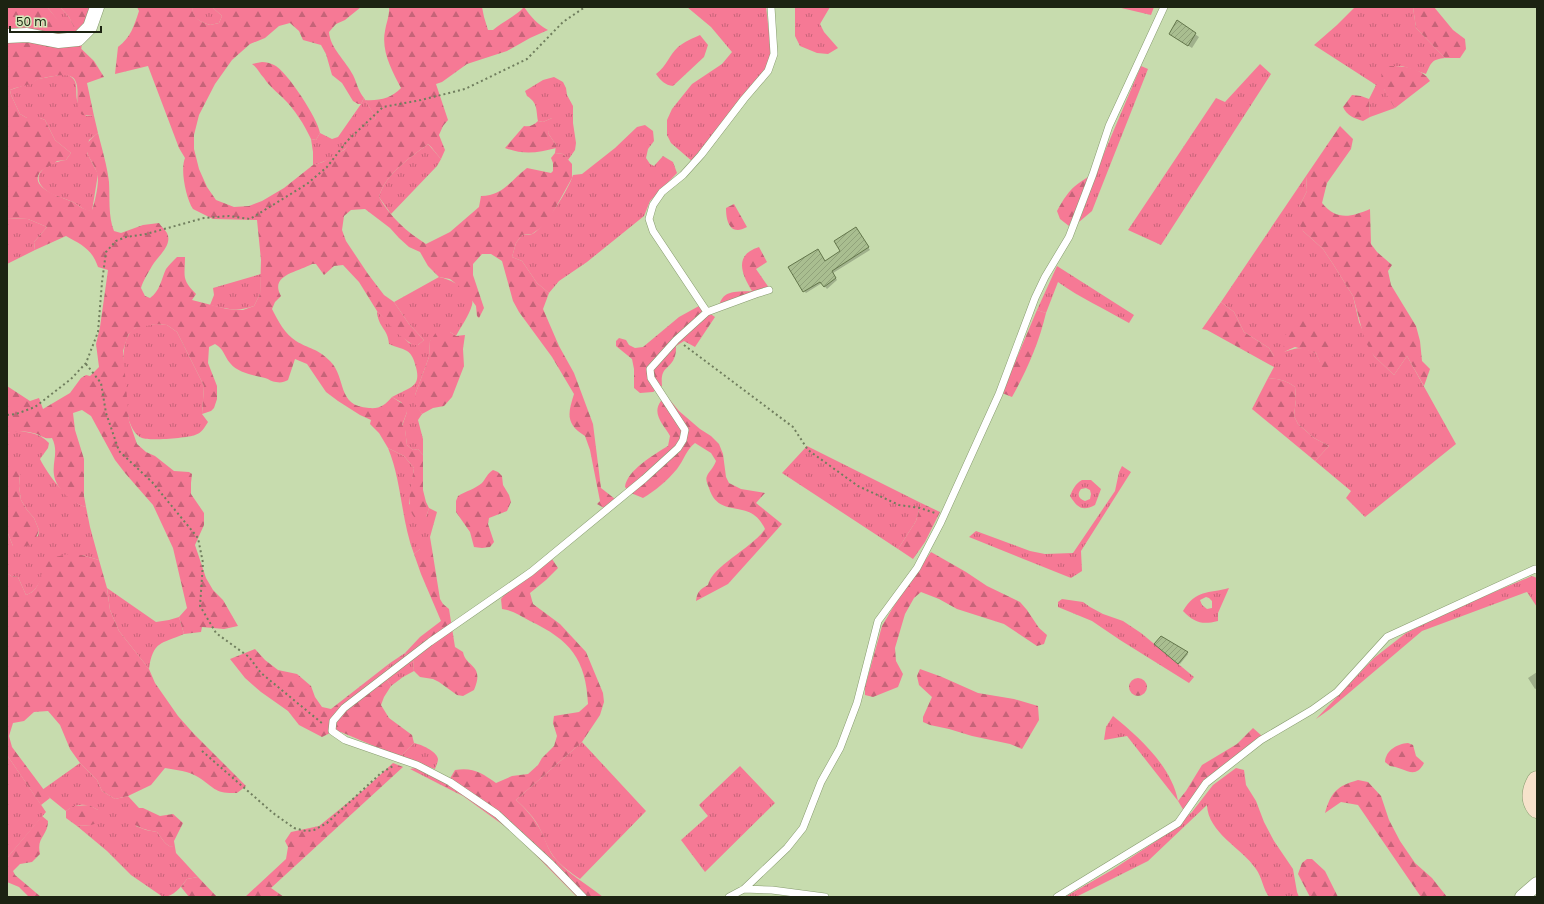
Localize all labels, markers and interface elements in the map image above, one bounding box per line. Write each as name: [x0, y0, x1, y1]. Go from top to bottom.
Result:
scale bar: [10, 8, 101, 34]
text: 50 m: [16, 13, 47, 30]

